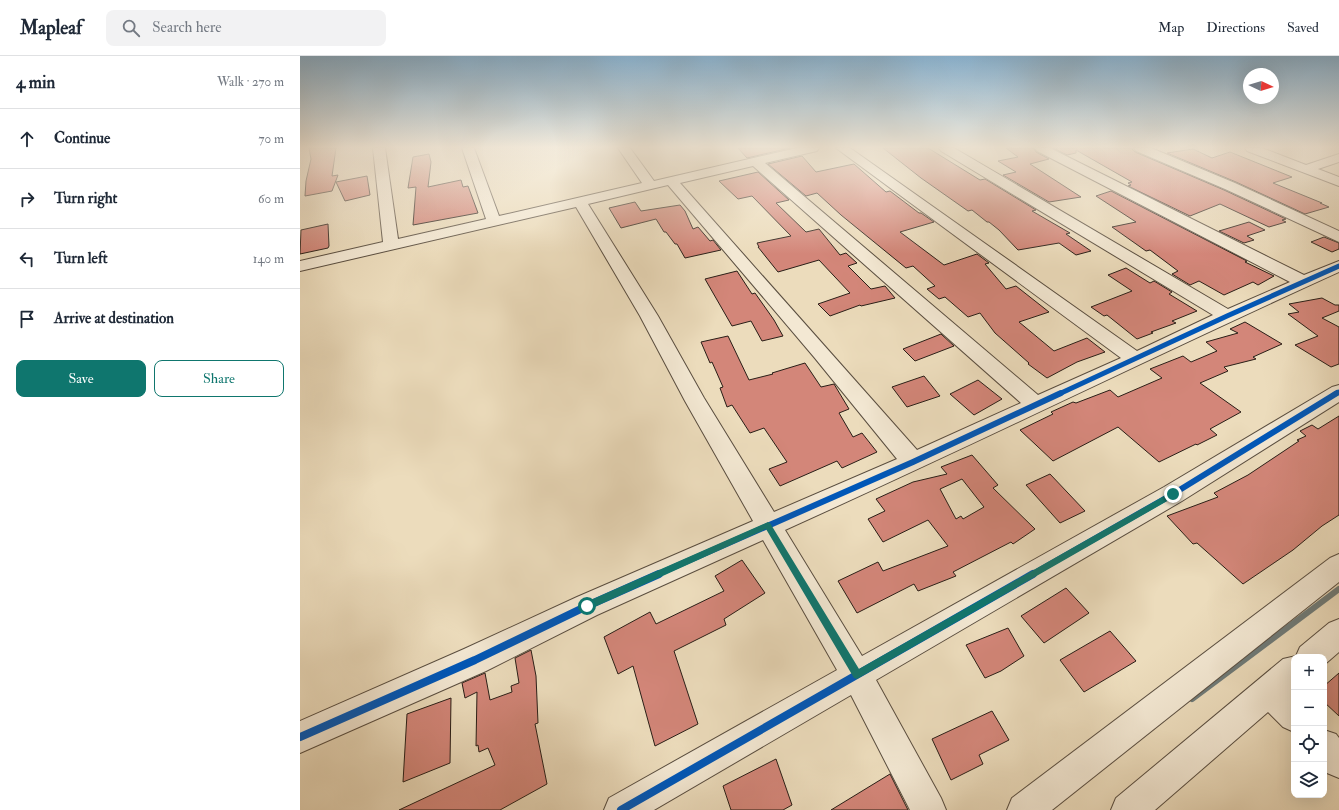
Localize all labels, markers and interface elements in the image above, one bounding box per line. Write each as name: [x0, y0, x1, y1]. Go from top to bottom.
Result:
search box: [106, 10, 386, 46]
text: Mapleaf: [20, 16, 82, 40]
icon: search: [120, 17, 142, 39]
text: Search here: [152, 18, 222, 37]
text: Map: [1158, 19, 1184, 36]
text: Directions: [1206, 19, 1265, 36]
text: Saved: [1287, 19, 1319, 36]
north arrow: [1243, 68, 1279, 104]
text: 4 min: [16, 72, 55, 93]
text: Walk · 270 m: [217, 74, 284, 90]
icon: ahead: [16, 128, 38, 150]
text: Continue: [54, 129, 110, 148]
text: 70 m: [259, 131, 284, 147]
icon: right: [16, 188, 38, 210]
text: Turn right: [54, 189, 117, 208]
text: 60 m: [258, 191, 284, 207]
icon: left: [16, 248, 38, 270]
text: Turn left: [54, 249, 108, 268]
text: 140 m: [253, 251, 284, 267]
icon: arrive: [16, 308, 38, 330]
text: Arrive at destination: [54, 309, 174, 328]
button: Save: [16, 360, 146, 397]
button: Share: [154, 360, 284, 397]
route end: [1164, 485, 1182, 503]
route start: [578, 597, 596, 615]
map controls: [1291, 654, 1327, 798]
button: +: [1291, 654, 1327, 690]
button: −: [1291, 690, 1327, 726]
button: locate: [1291, 726, 1327, 762]
button: layers: [1291, 762, 1327, 798]

